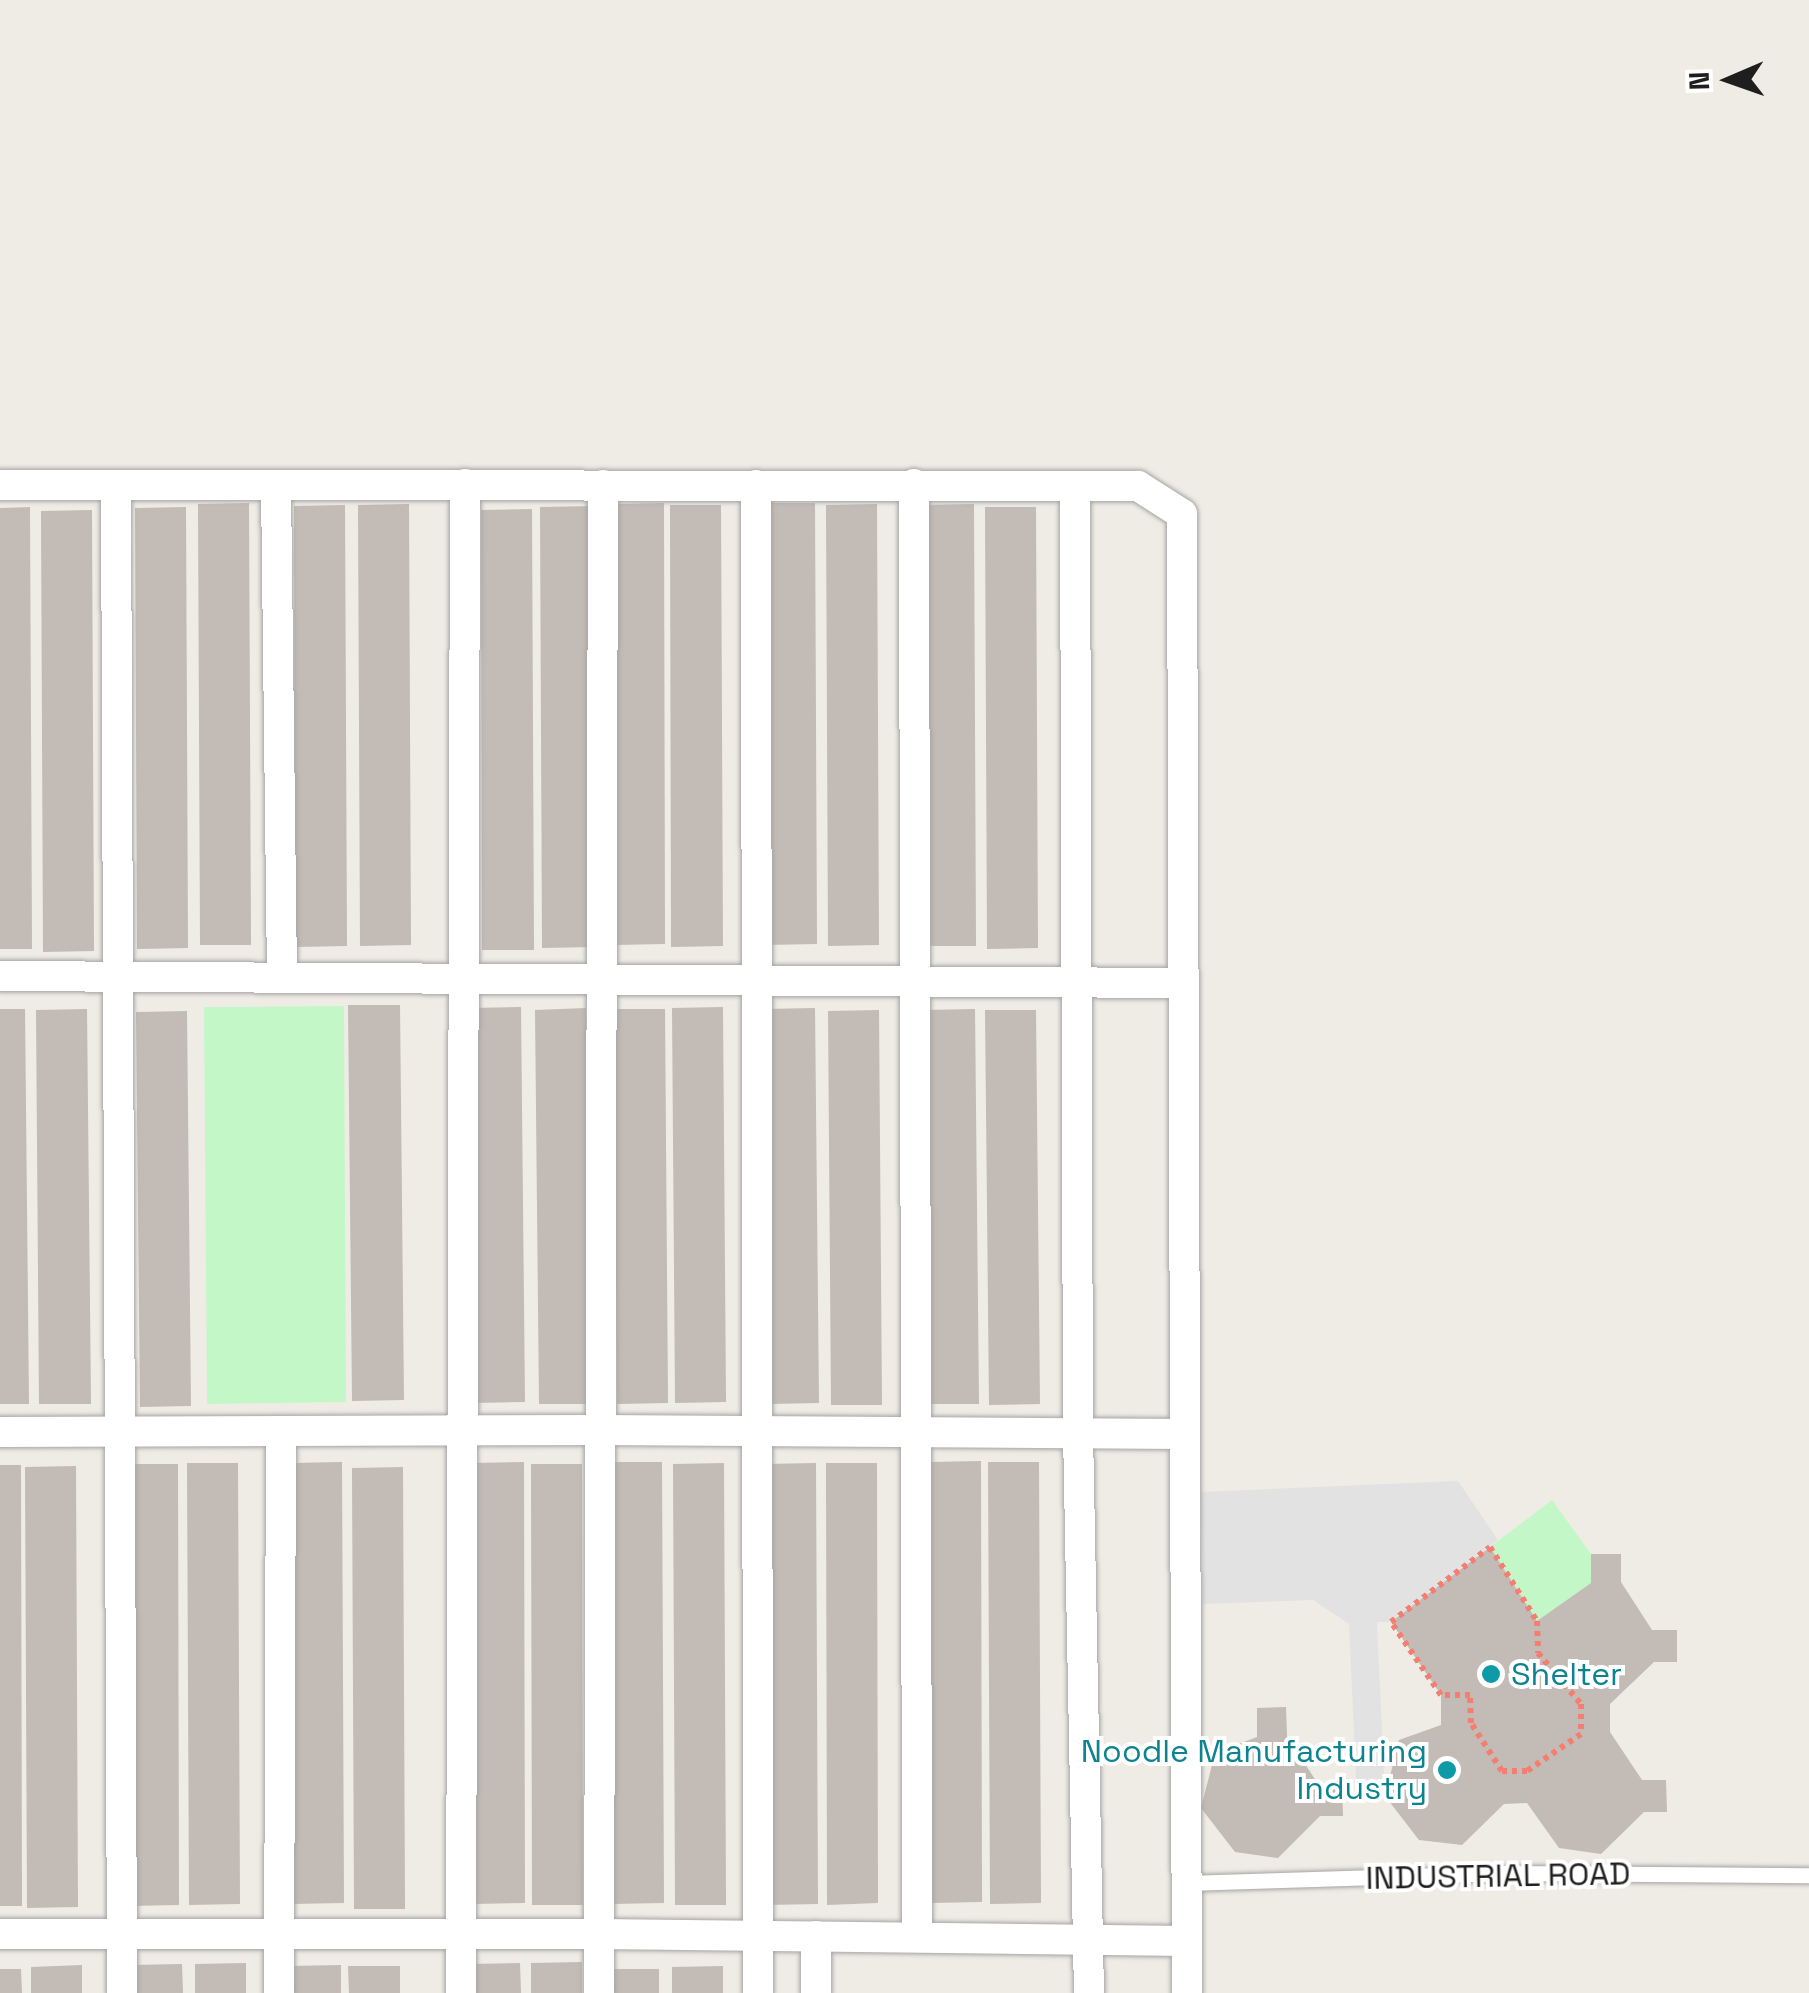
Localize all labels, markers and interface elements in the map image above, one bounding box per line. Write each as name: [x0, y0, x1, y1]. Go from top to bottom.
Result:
north arrow: [1679, 30, 1779, 130]
text: N: [1681, 71, 1717, 91]
place label: Shelter: [1511, 1655, 1622, 1693]
marker: Shelter: [1480, 1663, 1502, 1685]
place label: Noodle Manufacturing Industry: [1081, 1733, 1427, 1808]
marker: Noodle Manufacturing Industry: [1436, 1759, 1458, 1781]
street label: INDUSTRIAL ROAD: [1365, 1854, 1631, 1898]

